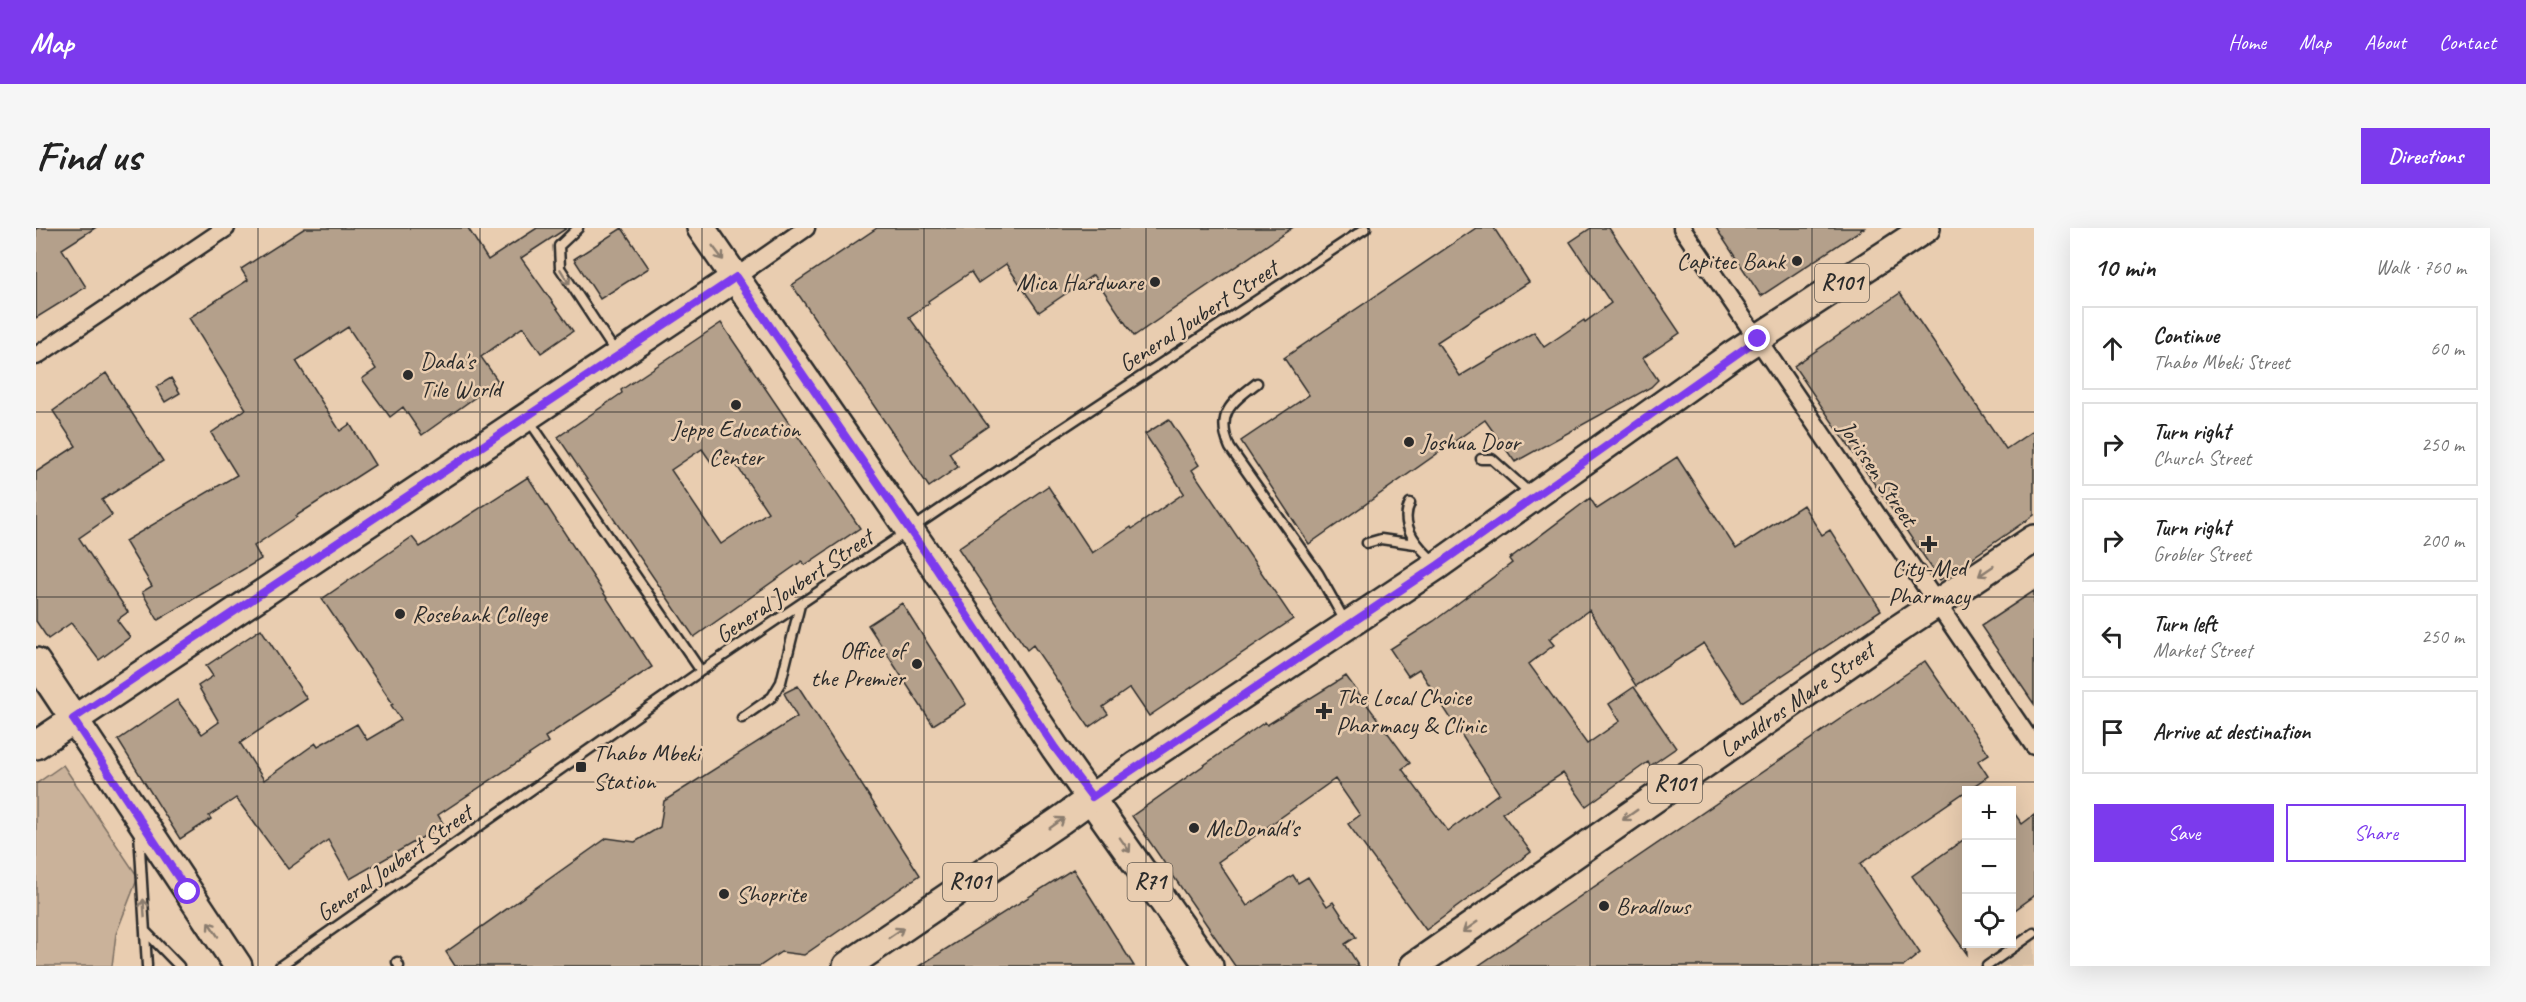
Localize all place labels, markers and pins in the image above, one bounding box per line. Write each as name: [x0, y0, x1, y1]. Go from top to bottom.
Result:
place label: Capitec Bank: [1677, 246, 1787, 276]
marker: Capitec Bank: [1790, 254, 1804, 268]
place label: Mica Hardware: [1016, 267, 1145, 297]
marker: Mica Hardware: [1148, 275, 1162, 289]
place label: Dada's Tile World: [420, 346, 505, 404]
marker: Dada's Tile World: [401, 368, 415, 382]
marker: Jeppe Education Center: [729, 398, 743, 412]
place label: Jeppe Education Center: [671, 414, 801, 472]
place label: Joshua Door: [1420, 427, 1522, 457]
marker: Joshua Door: [1402, 435, 1416, 449]
marker: City-Med Pharmacy: [1922, 537, 1936, 551]
place label: City-Med Pharmacy: [1888, 553, 1972, 611]
place label: Rosebank College: [412, 599, 549, 629]
marker: Rosebank College: [393, 607, 407, 621]
place label: Office of the Premier: [811, 635, 910, 693]
marker: Office of the Premier: [910, 657, 924, 671]
place label: The Local Choice Pharmacy & Clinic: [1336, 682, 1488, 740]
marker: The Local Choice Pharmacy & Clinic: [1317, 704, 1331, 718]
place label: Thabo Mbeki Station: [593, 738, 702, 796]
marker: Thabo Mbeki Station: [574, 760, 588, 774]
place label: McDonald's: [1206, 813, 1302, 843]
marker: McDonald's: [1187, 821, 1201, 835]
place label: Shoprite: [736, 879, 808, 909]
marker: Shoprite: [717, 887, 731, 901]
place label: Bradlows: [1616, 891, 1692, 921]
marker: Bradlows: [1597, 899, 1611, 913]

